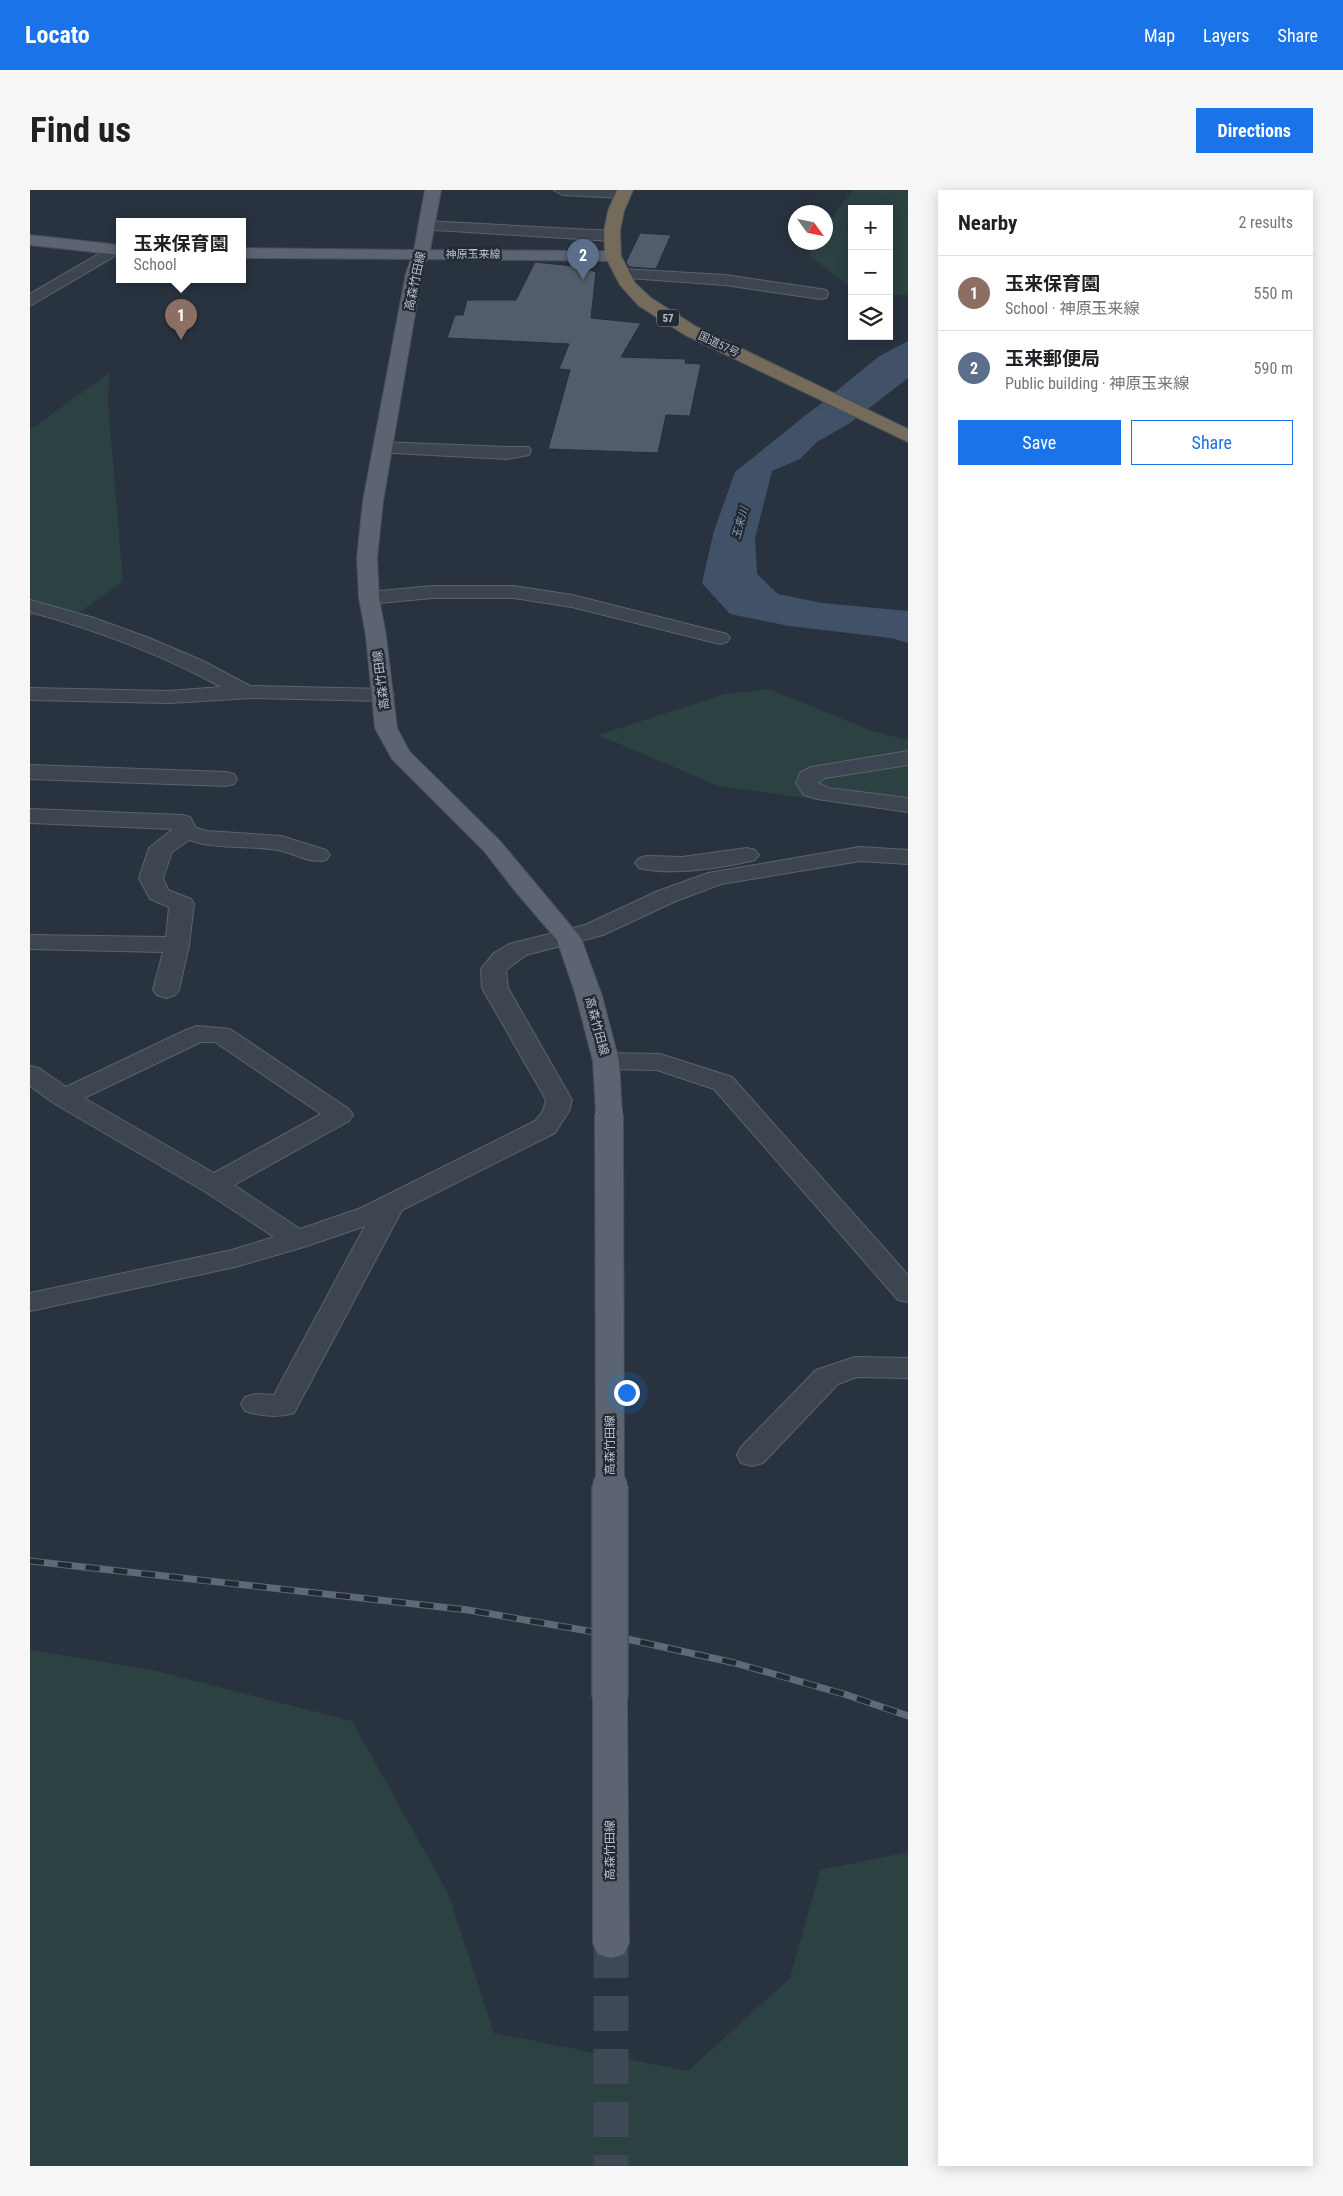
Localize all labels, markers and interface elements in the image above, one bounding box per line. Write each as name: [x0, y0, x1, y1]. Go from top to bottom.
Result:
text: Locato: [25, 21, 90, 49]
text: Map: [1144, 25, 1175, 46]
text: Layers: [1203, 25, 1250, 46]
text: Share: [1278, 25, 1318, 46]
button: Directions: [1196, 108, 1313, 153]
text: Find us: [30, 110, 131, 151]
north arrow: [788, 205, 833, 250]
map controls: [848, 205, 893, 340]
button: +: [848, 205, 893, 250]
text: Nearby: [958, 211, 1017, 235]
text: 2 results: [1238, 213, 1293, 232]
popup: [116, 218, 246, 283]
text: 玉来保育園: [133, 232, 229, 255]
pin: 2: [567, 239, 599, 280]
street label: 神原玉来線: [446, 248, 501, 261]
street label: 高森竹田線: [402, 250, 428, 312]
button: −: [848, 250, 893, 295]
text: School: [133, 255, 177, 274]
text: 玉来保育園: [1005, 272, 1100, 295]
text: 1: [970, 284, 978, 303]
text: 550 m: [1254, 284, 1293, 303]
button: layers: [848, 295, 893, 340]
pin: 1: [165, 299, 197, 340]
text: School · 神原玉来線: [1005, 299, 1139, 318]
road number: 57: [657, 310, 679, 326]
street label: 国道57号: [696, 329, 741, 360]
text: 玉来郵便局: [1005, 347, 1100, 370]
text: 2: [970, 359, 978, 378]
text: 590 m: [1254, 359, 1293, 378]
text: Public building · 神原玉来線: [1005, 374, 1189, 393]
button: Save: [958, 420, 1121, 465]
button: Share: [1131, 420, 1293, 465]
water label: 玉来川: [730, 505, 752, 541]
street label: 高森竹田線: [370, 649, 392, 711]
street label: 高森竹田線: [582, 995, 612, 1057]
your location: [614, 1380, 640, 1406]
street label: 高森竹田線: [603, 1415, 617, 1475]
street label: 高森竹田線: [603, 1820, 617, 1880]

